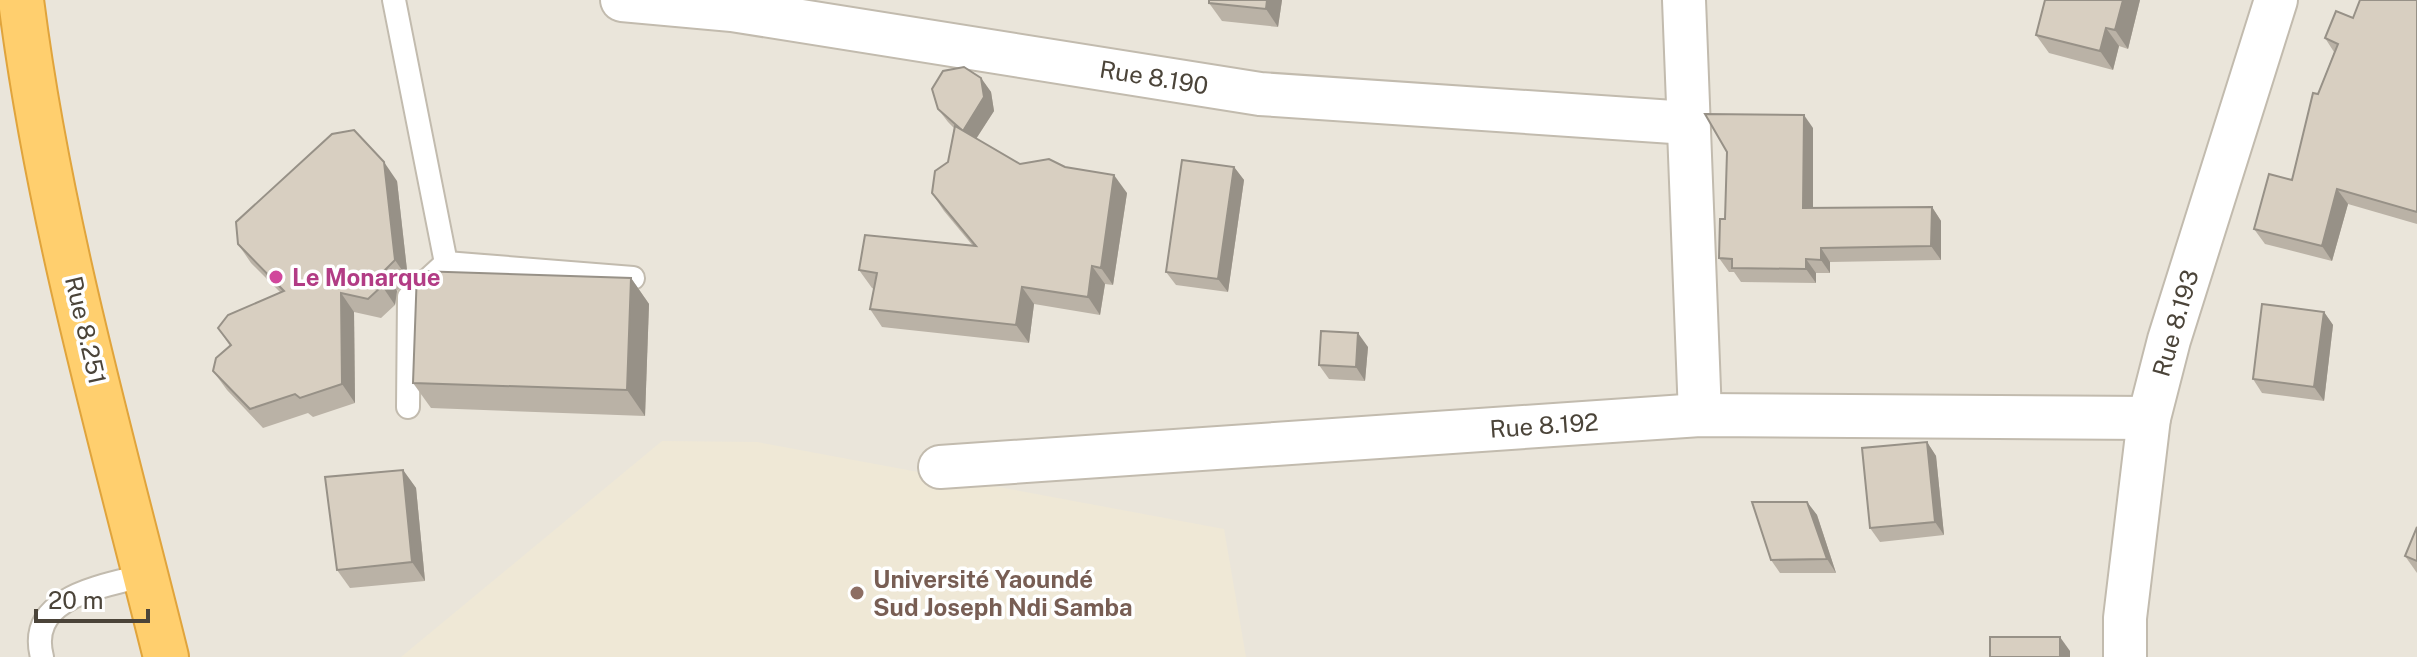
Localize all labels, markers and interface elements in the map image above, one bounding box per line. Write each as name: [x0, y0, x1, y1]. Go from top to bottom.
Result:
street label: Rue 8.190: [1098, 55, 1210, 99]
place label: Le Monarque: [292, 263, 441, 291]
street label: Rue 8.193: [2146, 266, 2204, 380]
marker: Le Monarque: [267, 268, 285, 286]
street label: Rue 8.251: [60, 273, 112, 387]
street label: Rue 8.192: [1489, 407, 1599, 443]
place label: Université Yaoundé Sud Joseph Ndi Samba: [873, 565, 1133, 621]
scale bar: [36, 573, 148, 623]
marker: Université Yaoundé Sud Joseph Ndi Samba: [848, 584, 866, 602]
text: 20 m: [48, 586, 104, 614]

